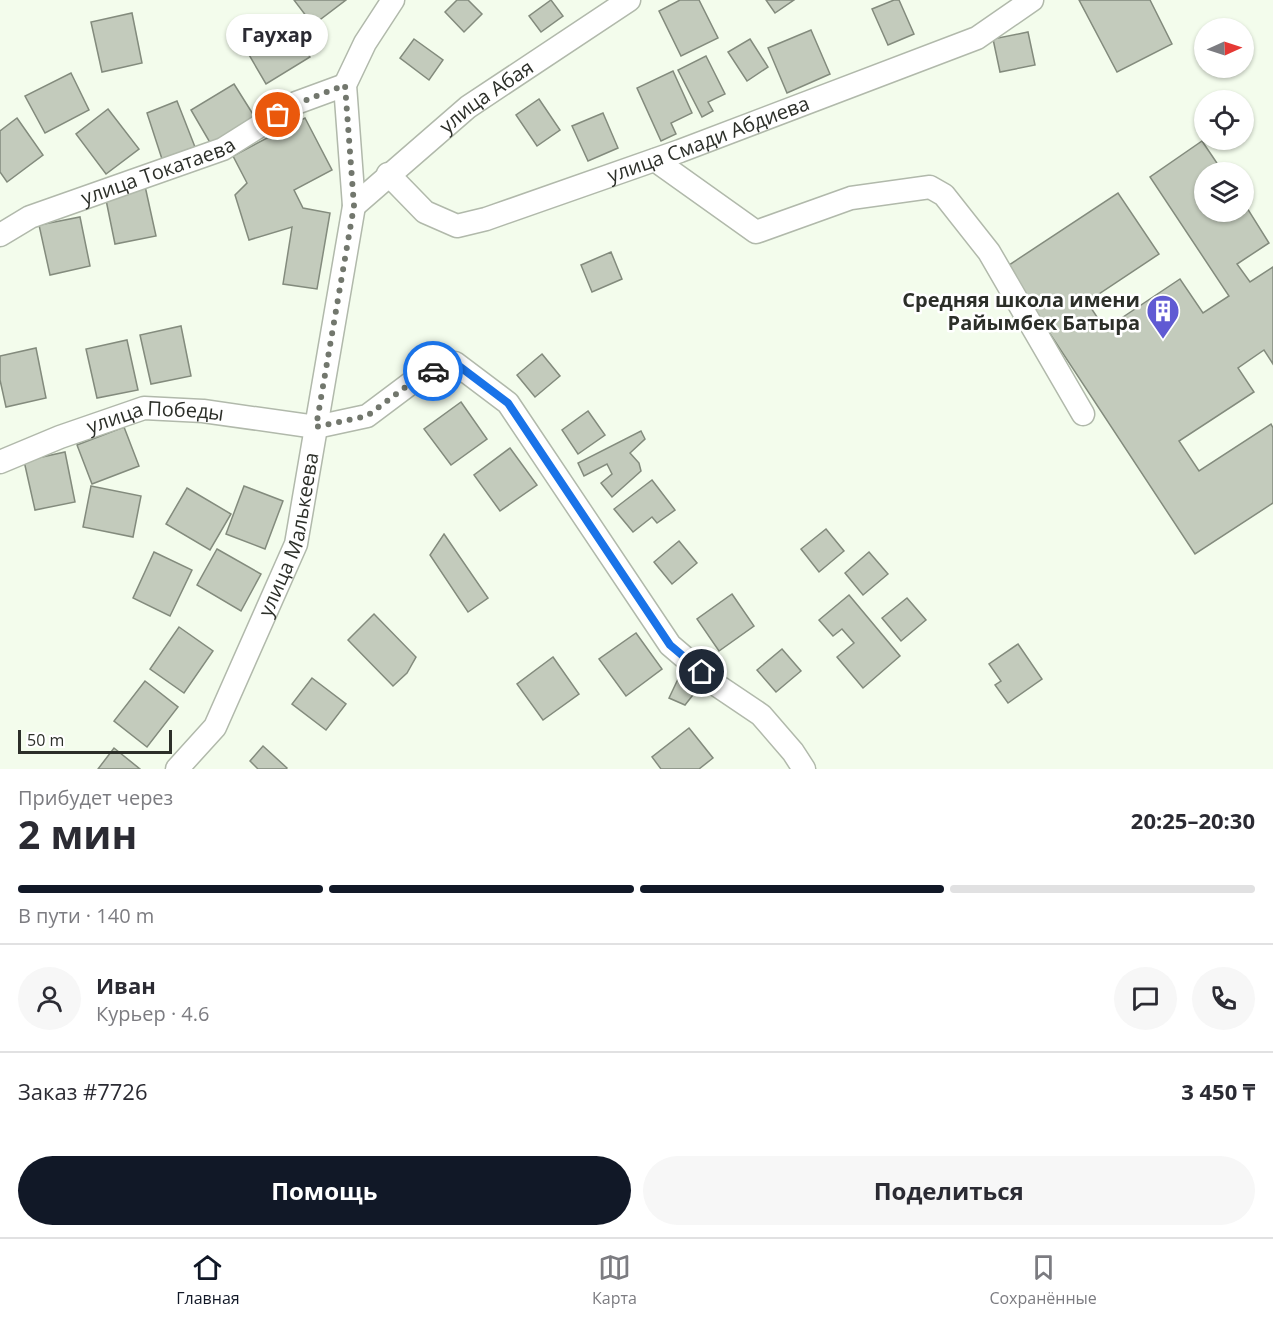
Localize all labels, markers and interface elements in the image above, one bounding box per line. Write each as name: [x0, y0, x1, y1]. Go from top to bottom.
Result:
callout: Гаухар: [227, 13, 329, 55]
north arrow: [1194, 18, 1254, 78]
map controls: [1194, 18, 1254, 222]
text: Гаухар: [242, 21, 312, 48]
street label: улица Абая: [433, 53, 538, 139]
pin: [252, 89, 303, 140]
street label: улица Смади Абдиева: [604, 89, 813, 188]
button: locate: [1194, 90, 1254, 150]
icon: bag: [261, 98, 294, 131]
street label: улица Токатаева: [77, 131, 240, 211]
button: layers: [1194, 162, 1254, 222]
place label: Средняя школа имени Райымбек Батыра: [902, 286, 1140, 336]
building icon: Средняя школа имени Райымбек Батыра: [1145, 293, 1181, 340]
courier: [403, 341, 463, 401]
icon: car: [417, 355, 450, 388]
street label: улица Победы: [83, 394, 226, 440]
street label: улица Малькеева: [252, 450, 324, 621]
pin: [676, 646, 727, 697]
icon: home: [685, 655, 718, 688]
scale bar: [18, 727, 172, 754]
text: 50 m: [27, 729, 64, 751]
text: Прибудет через: [18, 784, 173, 811]
text: 20:25–20:30: [1131, 805, 1255, 835]
text: 2 мин: [18, 807, 137, 860]
text: В пути · 140 m: [18, 902, 154, 929]
button: person: [18, 967, 81, 1030]
button: chat: [1114, 967, 1177, 1030]
button: phone: [1192, 967, 1255, 1030]
text: Иван: [96, 970, 156, 1000]
text: Курьер · 4.6: [96, 1000, 210, 1027]
text: Заказ #7726: [18, 1076, 148, 1106]
text: 3 450 ₸: [1181, 1076, 1255, 1106]
button: Помощь: [18, 1156, 631, 1225]
button: Поделиться: [643, 1156, 1255, 1225]
tab: Главная: [176, 1251, 240, 1309]
tab: Карта: [592, 1251, 637, 1309]
tab: Сохранённые: [989, 1251, 1097, 1309]

